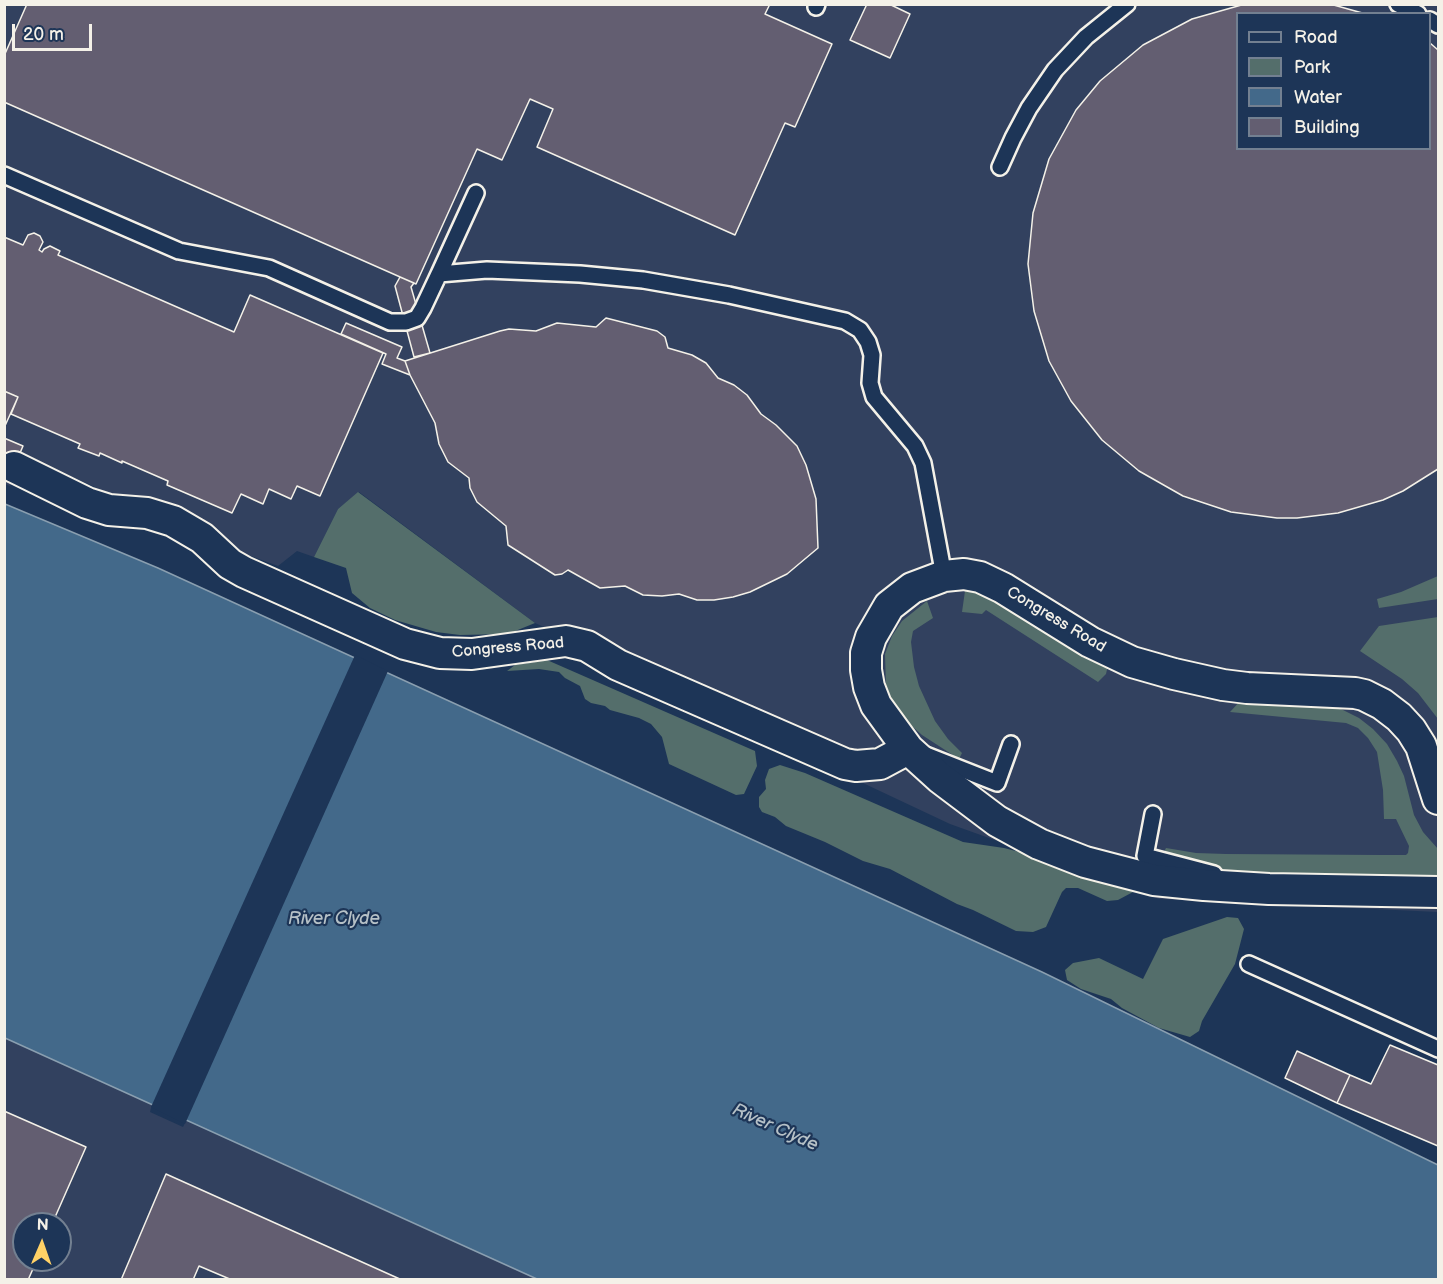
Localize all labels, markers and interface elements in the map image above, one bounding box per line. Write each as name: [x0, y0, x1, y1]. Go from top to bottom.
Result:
scale bar: [15, 12, 94, 50]
legend: [1236, 12, 1431, 150]
text: 20 m: [23, 24, 64, 45]
text: Road: [1294, 27, 1338, 48]
text: Park: [1294, 57, 1330, 78]
text: Water: [1294, 87, 1342, 108]
text: Building: [1294, 117, 1360, 138]
street label: Congress Road: [1003, 583, 1109, 657]
street label: Congress Road: [451, 634, 565, 662]
water label: River Clyde: [288, 908, 380, 930]
water label: River Clyde: [729, 1099, 821, 1157]
north arrow: [12, 1212, 72, 1272]
text: N: [36, 1216, 49, 1235]

